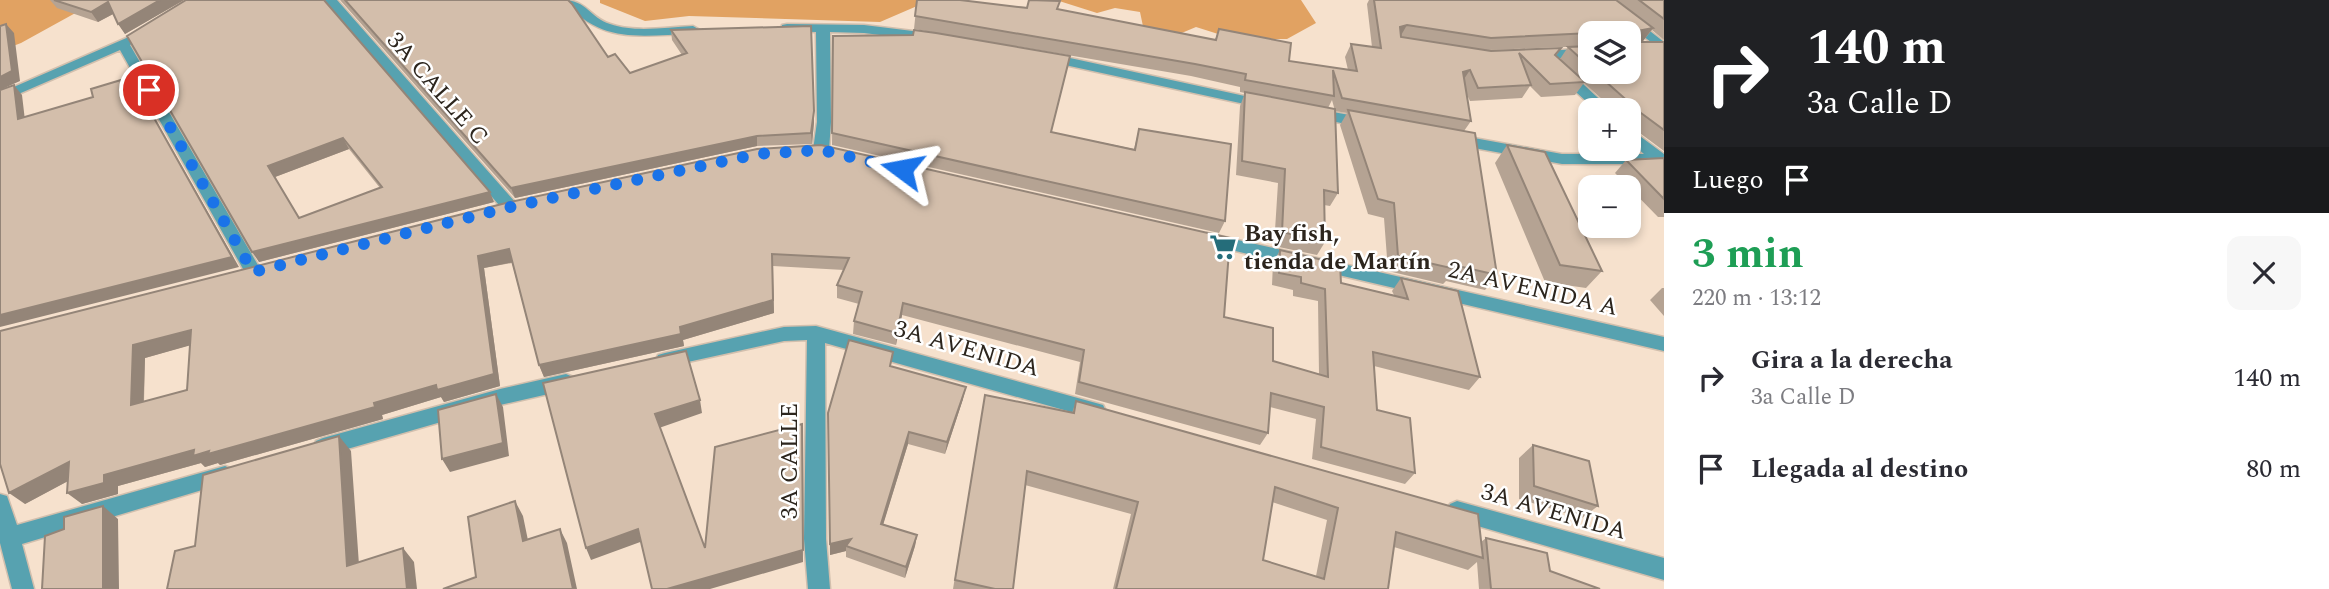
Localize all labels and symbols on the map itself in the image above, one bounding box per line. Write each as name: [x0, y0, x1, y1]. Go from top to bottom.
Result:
street label: 3A CALLE C: [378, 24, 497, 153]
pin: [119, 60, 179, 120]
position arrow: [865, 132, 939, 206]
place label: Bay fish, tienda de Martín: [1244, 216, 1431, 280]
supermarket icon: Bay fish, tienda de Martín: [1208, 232, 1238, 262]
street label: 2A AVENIDA A: [1444, 252, 1621, 326]
street label: 3A AVENIDA: [890, 311, 1044, 387]
street label: 3A CALLE: [772, 403, 808, 519]
street label: 3A AVENIDA: [1477, 474, 1631, 550]

